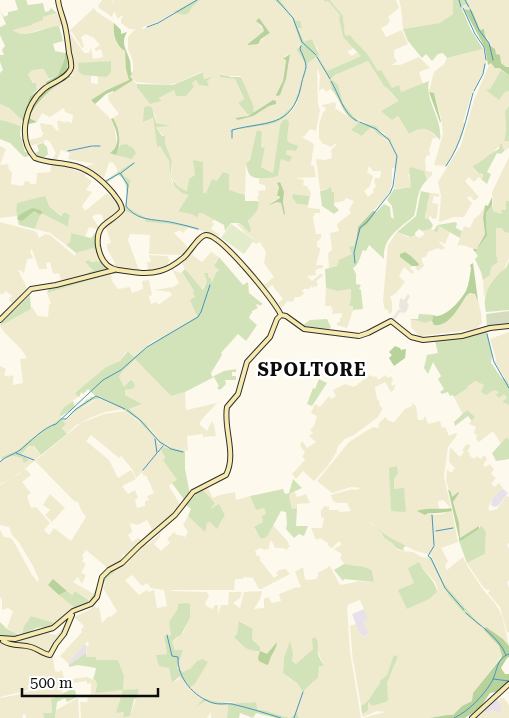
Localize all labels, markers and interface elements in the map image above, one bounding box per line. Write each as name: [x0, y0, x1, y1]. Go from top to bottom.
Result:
district label: SPOLTORE: [257, 359, 367, 380]
scale bar: [22, 666, 159, 698]
text: 500 m: [30, 674, 73, 692]

